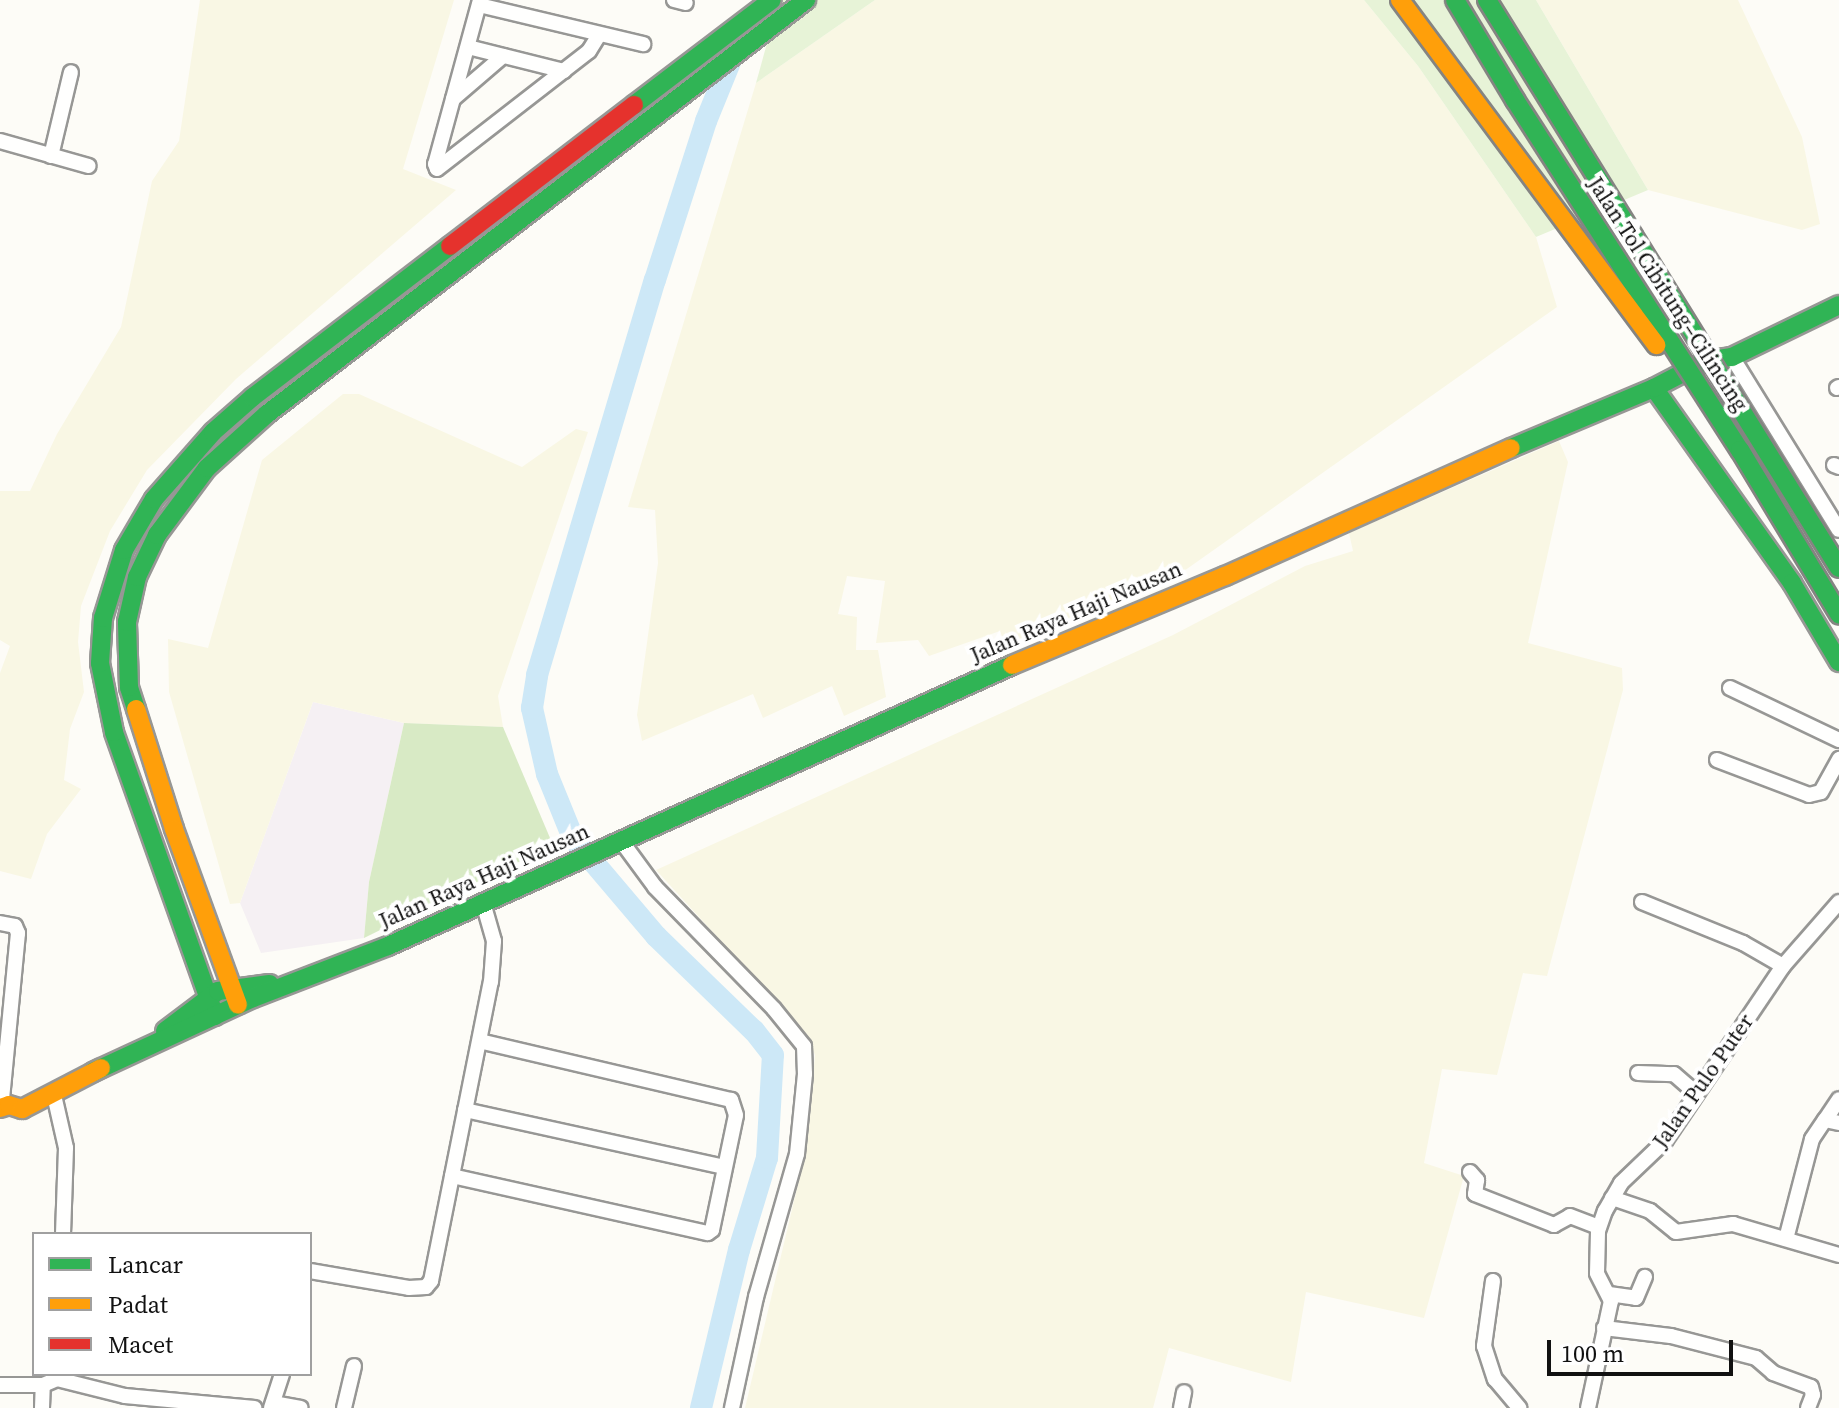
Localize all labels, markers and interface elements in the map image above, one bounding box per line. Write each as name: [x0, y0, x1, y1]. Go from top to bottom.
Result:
street label: Jalan Tol Cibitung–Cilincing: [1582, 172, 1754, 416]
street label: Jalan Raya Haji Nausan: [966, 555, 1186, 669]
street label: Jalan Raya Haji Nausan: [375, 818, 593, 934]
street label: Jalan Pulo Puter: [1647, 1009, 1759, 1153]
legend: [32, 1232, 312, 1376]
text: Lancar: [108, 1248, 183, 1281]
text: Padat: [108, 1288, 168, 1321]
scale bar: [1551, 1324, 1737, 1374]
text: Macet: [108, 1328, 173, 1361]
text: 100 m: [1561, 1337, 1624, 1370]

